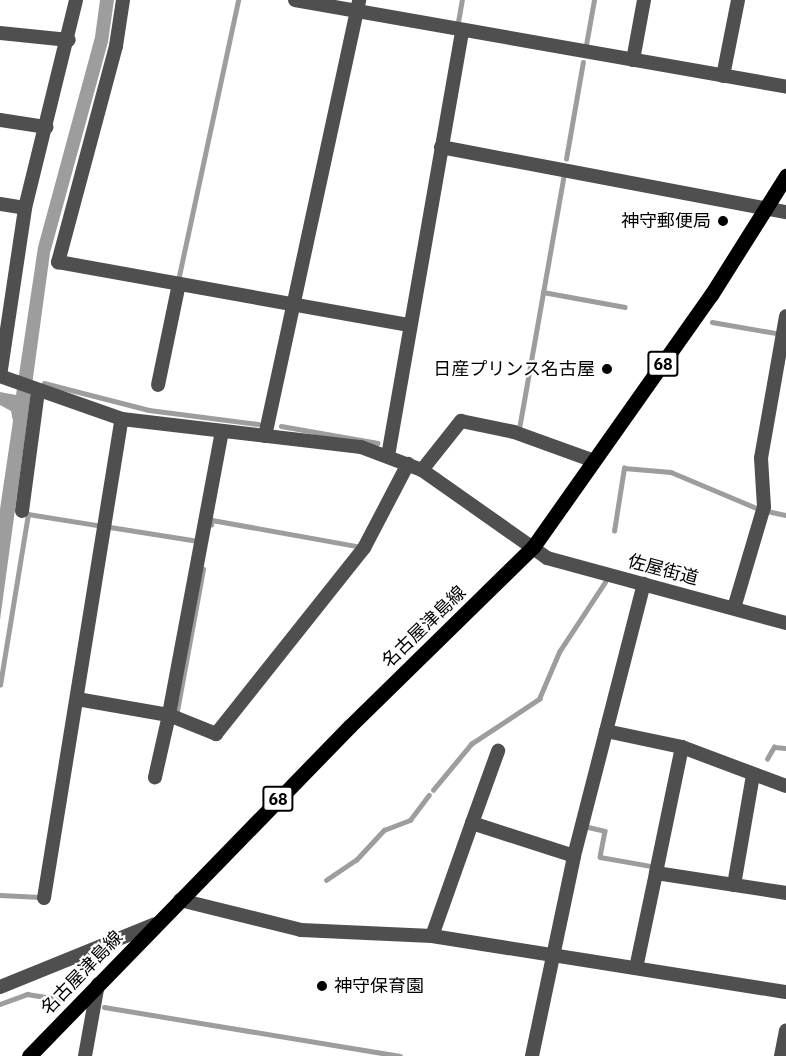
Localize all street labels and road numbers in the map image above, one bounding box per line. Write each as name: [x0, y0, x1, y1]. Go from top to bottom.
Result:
road number: 68: [646, 351, 680, 377]
street label: 佐屋街道: [625, 550, 701, 590]
street label: 名古屋津島線: [378, 582, 470, 672]
road number: 68: [262, 786, 294, 812]
street label: 名古屋津島線: [37, 927, 127, 1019]

